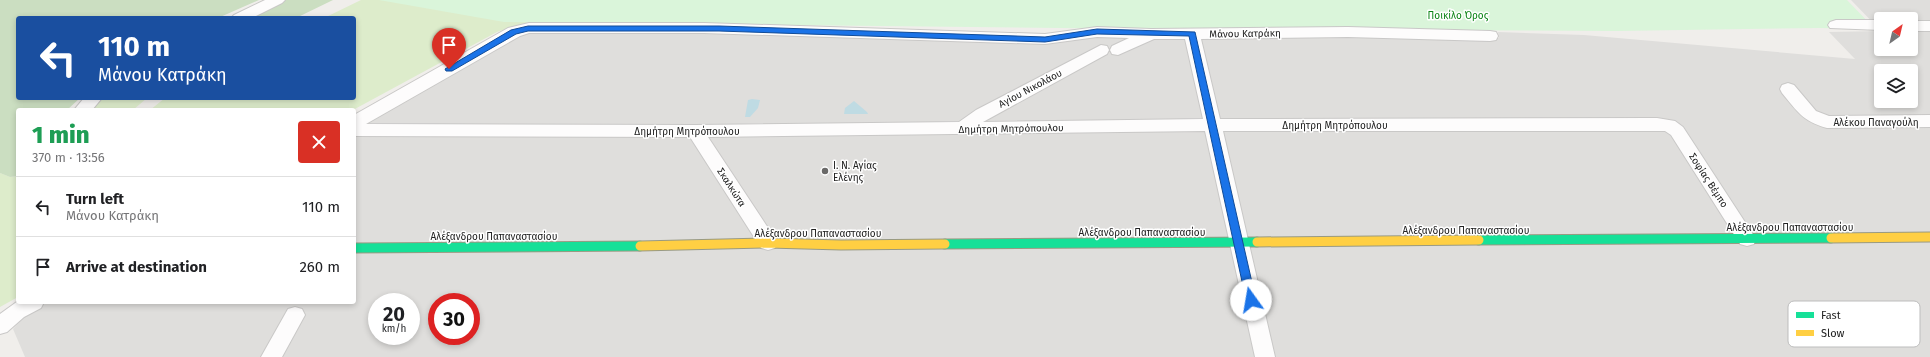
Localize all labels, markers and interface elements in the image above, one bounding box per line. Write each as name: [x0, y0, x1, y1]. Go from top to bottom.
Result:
park label: Ποικίλο Όρος: [1428, 9, 1489, 22]
north arrow: [1874, 12, 1918, 56]
map controls: [1874, 12, 1918, 108]
street label: Μάνου Κατράκη: [1209, 26, 1281, 41]
pin: [432, 28, 466, 69]
text: 110 m: [98, 30, 170, 63]
icon: left: [32, 32, 84, 84]
icon: arrive: [438, 34, 460, 56]
text: Μάνου Κατράκη: [98, 64, 227, 86]
button: layers: [1874, 64, 1918, 108]
street label: Αγίου Νικολάου: [996, 66, 1065, 111]
street label: Αλέκου Παναγούλη: [1833, 116, 1919, 129]
street label: Δημήτρη Μητρόπουλου: [1282, 119, 1388, 132]
text: 1 min: [32, 121, 90, 149]
button: close: [298, 121, 340, 163]
street label: Δημήτρη Μητρόπουλου: [958, 121, 1064, 136]
street label: Δημήτρη Μητρόπουλου: [634, 125, 740, 138]
text: 370 m · 13:56: [32, 150, 105, 165]
street label: Σοφίας Βέμπο: [1686, 151, 1731, 210]
place label: Ι. Ν. Αγίας Ελένης: [833, 159, 877, 184]
street label: Σκαλκώτα: [714, 165, 749, 209]
marker: Ι. Ν. Αγίας Ελένης: [820, 166, 830, 176]
text: Turn left: [66, 190, 124, 208]
icon: left: [32, 196, 54, 218]
text: 110 m: [302, 198, 340, 216]
text: Μάνου Κατράκη: [66, 208, 159, 223]
street label: Αλέξανδρου Παπαναστασίου: [1727, 221, 1854, 234]
street label: Αλέξανδρου Παπαναστασίου: [1403, 224, 1530, 237]
street label: Αλέξανδρου Παπαναστασίου: [1079, 226, 1206, 239]
street label: Αλέξανδρου Παπαναστασίου: [755, 227, 882, 240]
street label: Αλέξανδρου Παπαναστασίου: [431, 230, 558, 243]
icon: arrive: [32, 256, 54, 278]
text: Arrive at destination: [66, 258, 207, 276]
text: 260 m: [299, 258, 340, 276]
position arrow: [1230, 279, 1272, 321]
speed limit sign: 30: [428, 293, 480, 345]
legend: [1788, 301, 1920, 347]
text: 20: [383, 302, 405, 326]
text: Fast: [1821, 309, 1841, 322]
text: km/h: [382, 323, 406, 335]
text: Slow: [1821, 327, 1845, 340]

